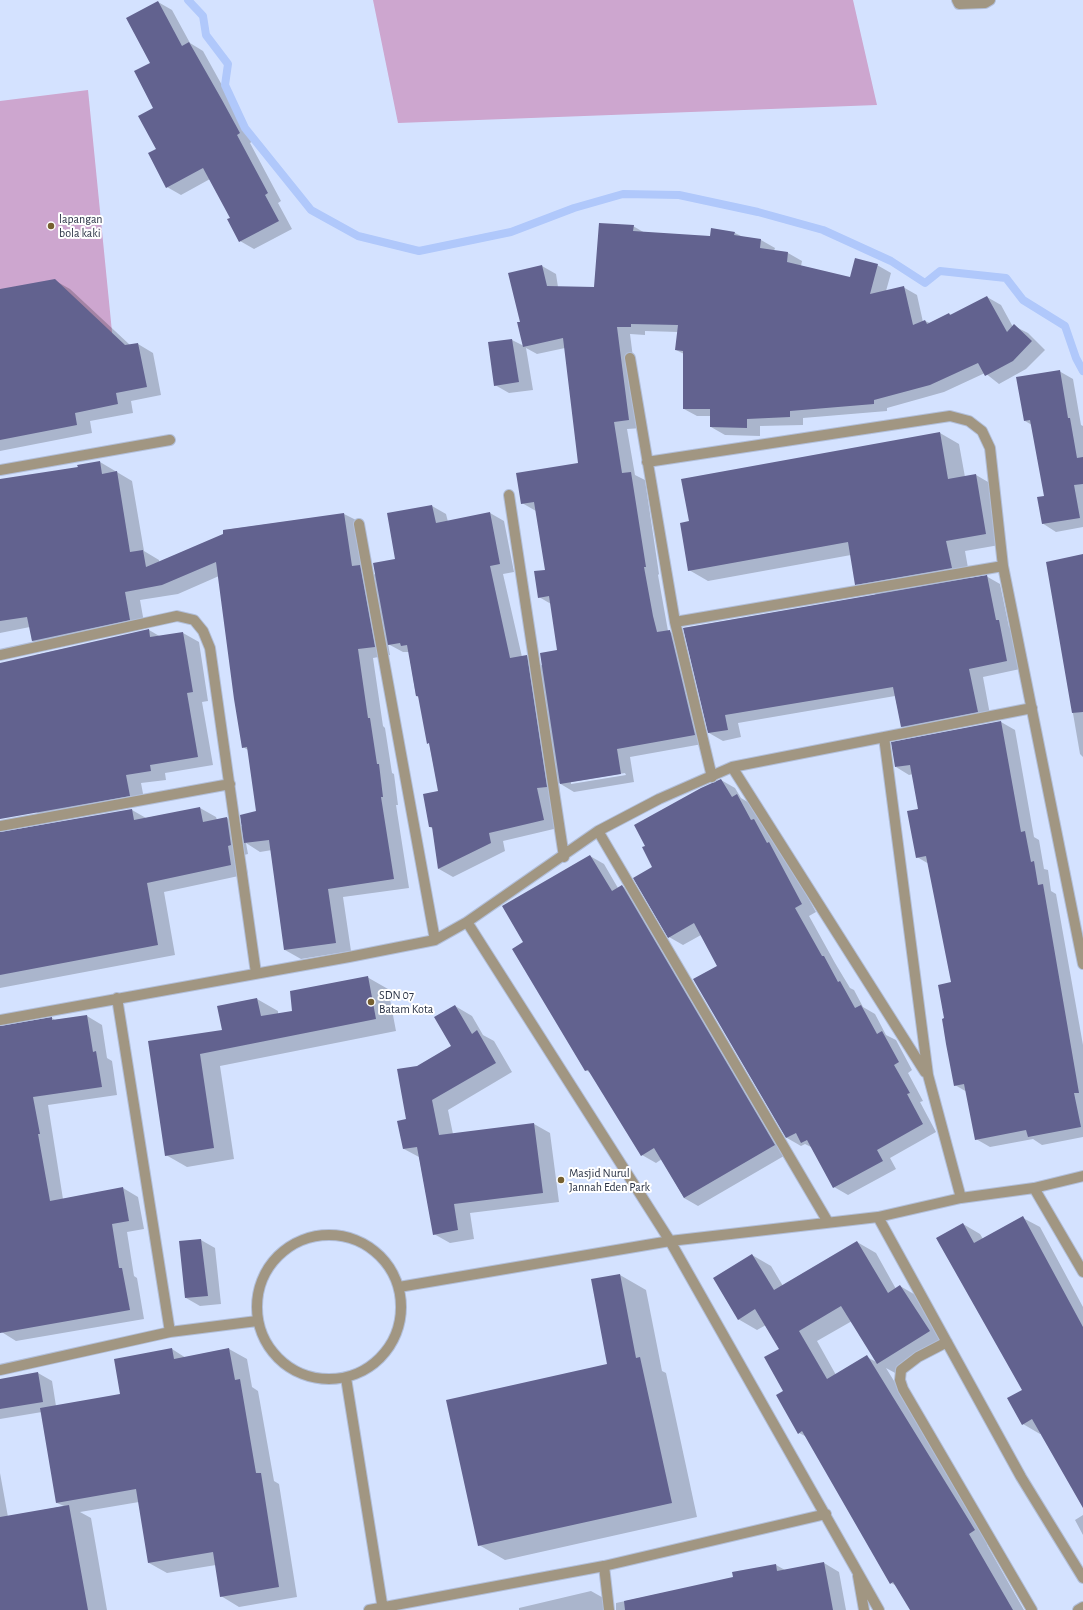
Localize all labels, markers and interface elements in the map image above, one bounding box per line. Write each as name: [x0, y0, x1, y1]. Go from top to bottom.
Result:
place label: lapangan bola kaki: [59, 212, 103, 240]
marker: lapangan bola kaki: [46, 221, 56, 231]
place label: SDN 07 Batam Kota: [379, 988, 433, 1016]
marker: SDN 07 Batam Kota: [366, 997, 376, 1007]
place label: Masjid Nurul Jannah Eden Park: [569, 1166, 650, 1194]
marker: Masjid Nurul Jannah Eden Park: [556, 1175, 566, 1185]

